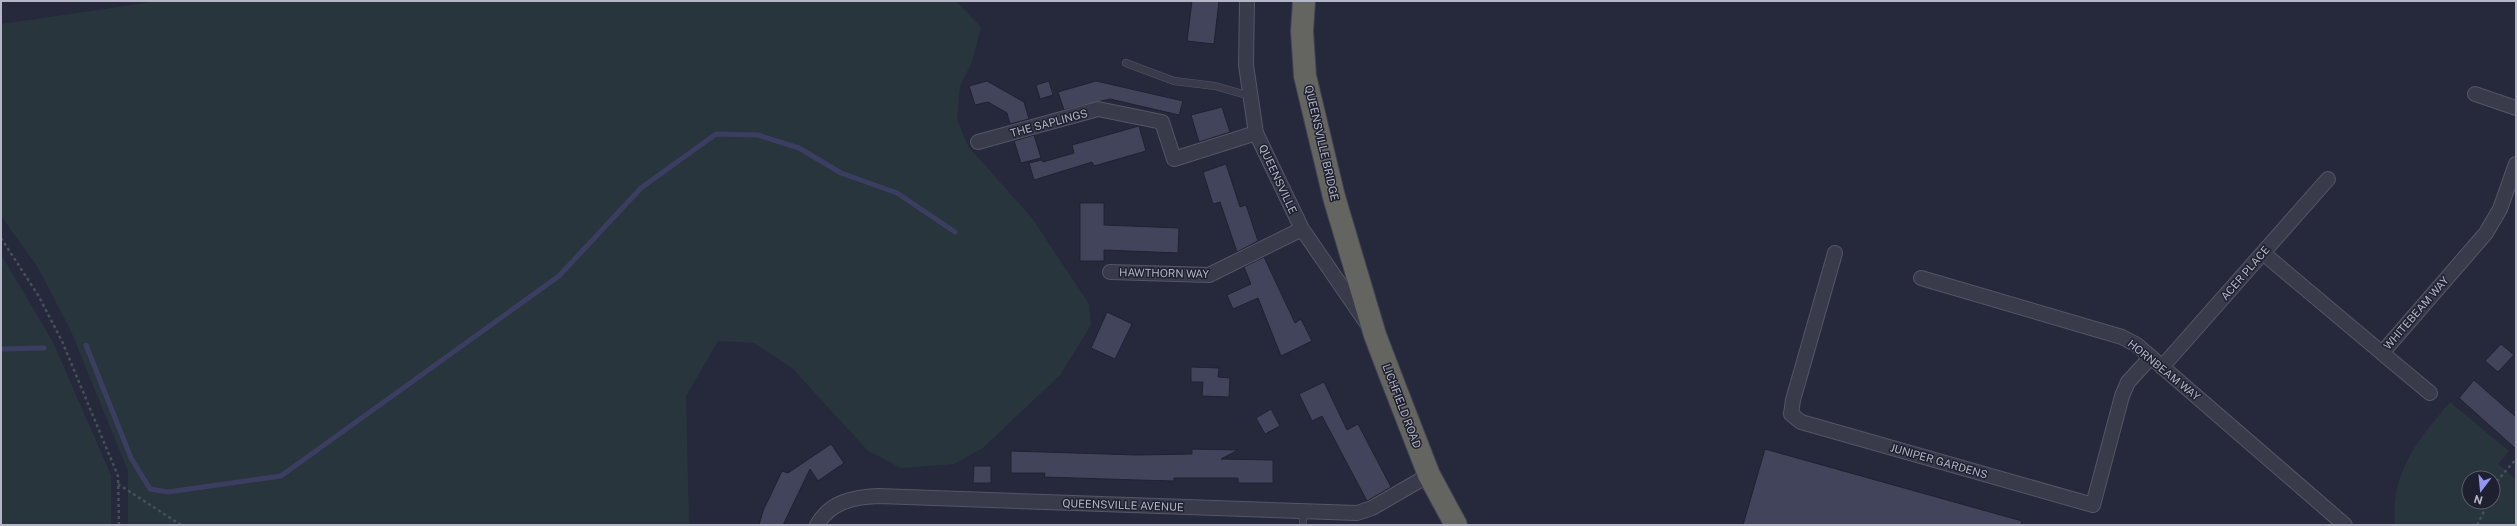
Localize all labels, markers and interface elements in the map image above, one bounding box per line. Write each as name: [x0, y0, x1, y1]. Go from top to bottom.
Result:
street label: QUEENSVILLE BRIDGE: [1303, 84, 1341, 202]
street label: THE SAPLINGS: [1009, 107, 1089, 139]
street label: QUEENSVILLE: [1257, 142, 1299, 216]
street label: ACER PLACE: [2218, 244, 2272, 302]
street label: HAWTHORN WAY: [1119, 266, 1209, 280]
street label: WHITEBEAM WAY: [2381, 274, 2451, 352]
street label: HORNBEAM WAY: [2126, 337, 2203, 403]
street label: LICHFIELD ROAD: [1380, 362, 1424, 450]
street label: JUNIPER GARDENS: [1889, 441, 1989, 481]
north arrow: [2461, 470, 2501, 510]
text: N: [2472, 493, 2484, 507]
street label: QUEENSVILLE AVENUE: [1062, 497, 1184, 513]

